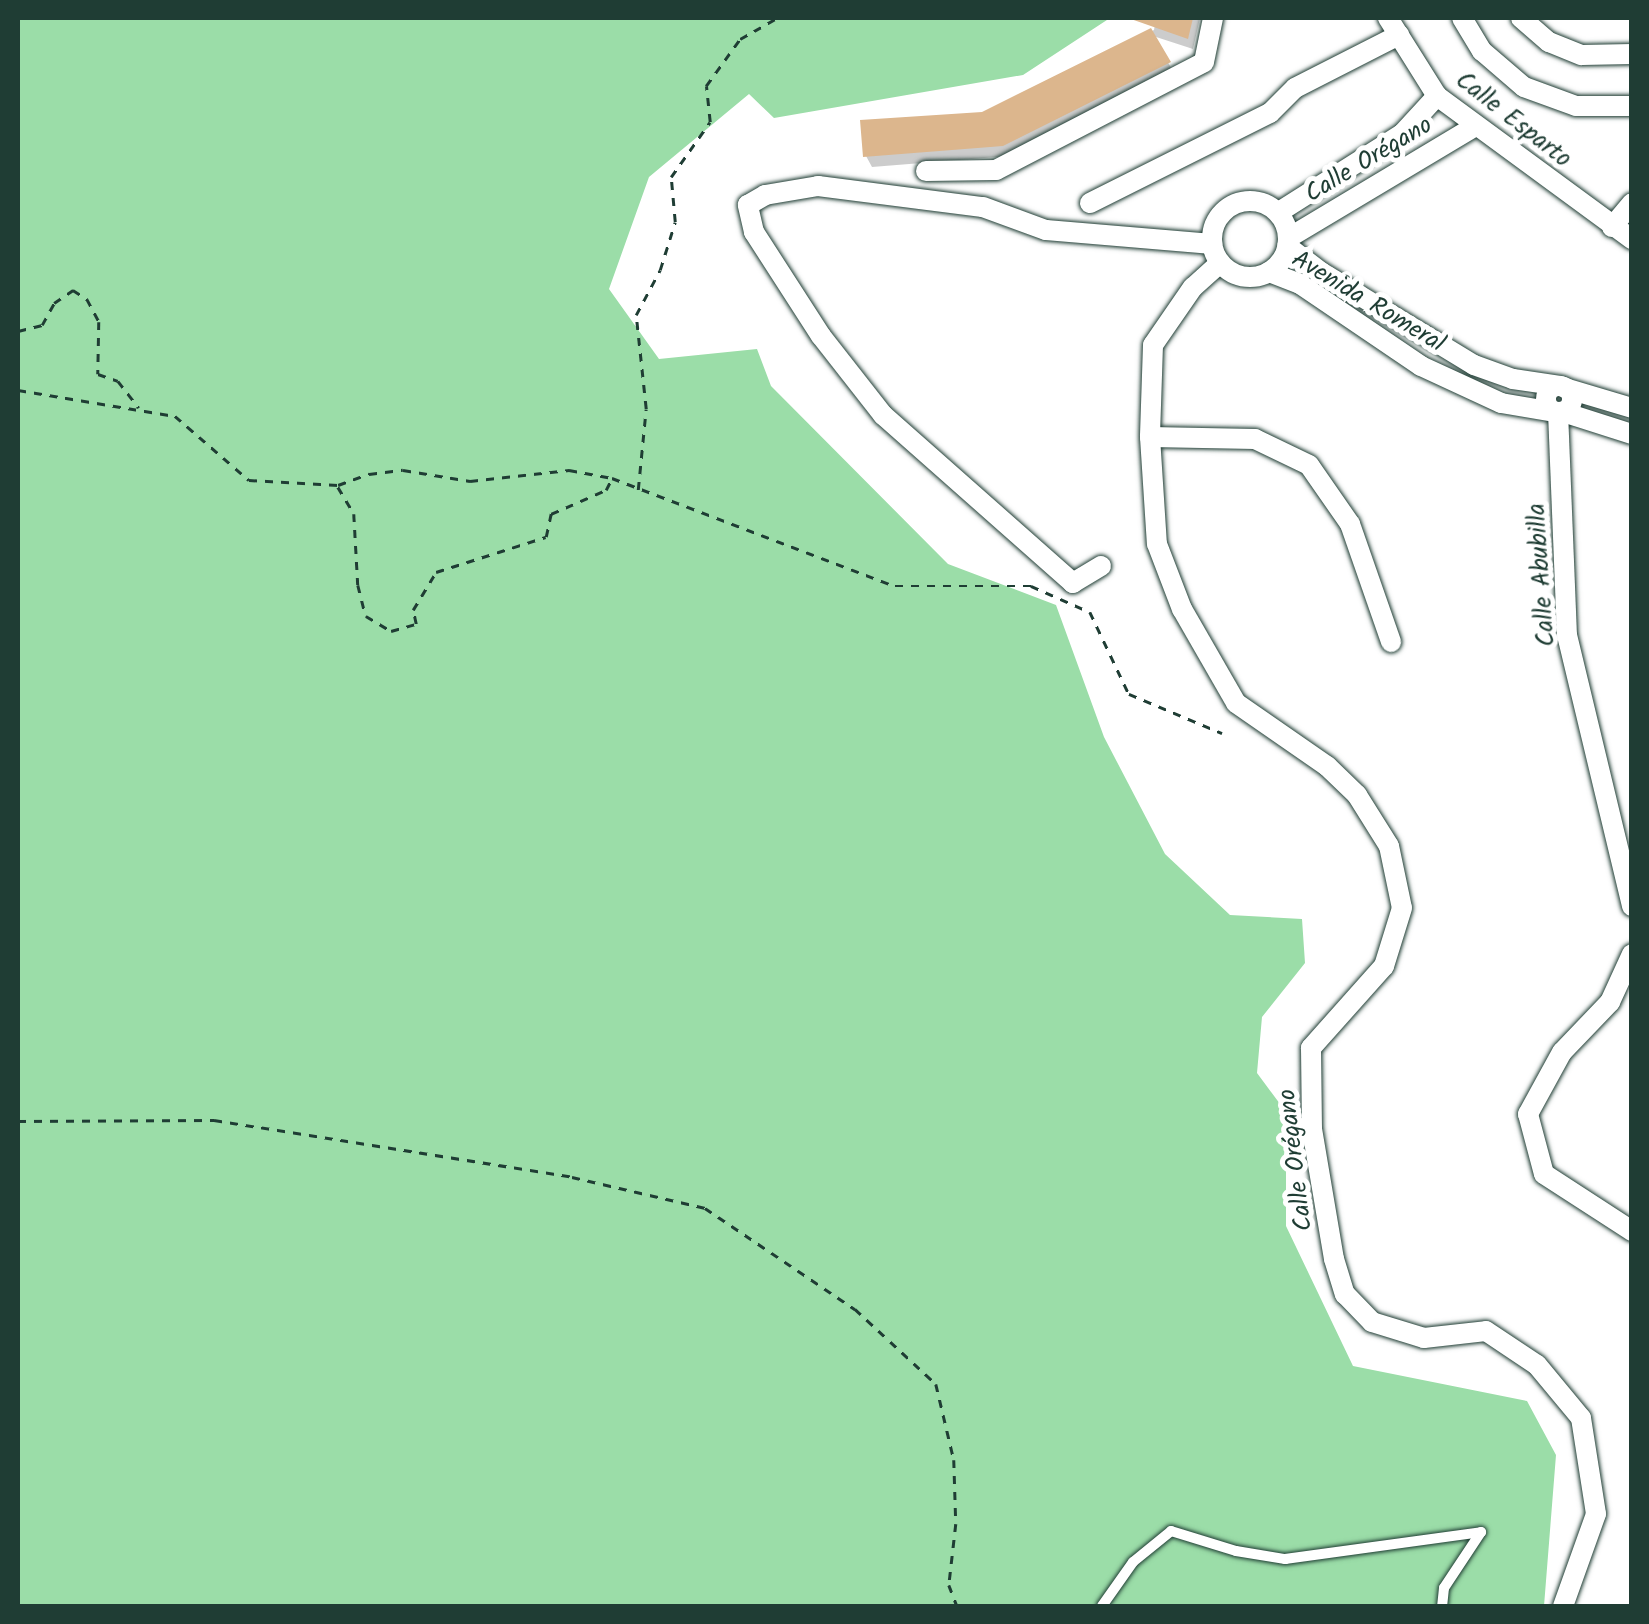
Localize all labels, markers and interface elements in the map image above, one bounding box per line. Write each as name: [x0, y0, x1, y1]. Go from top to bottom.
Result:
street label: Calle Esparto: [1449, 66, 1577, 174]
street label: Calle Orégano: [1300, 110, 1438, 210]
street label: Avenida Romeral: [1286, 244, 1450, 360]
street label: Calle Abubilla: [1522, 502, 1562, 648]
street label: Calle Orégano: [1272, 1087, 1320, 1233]

